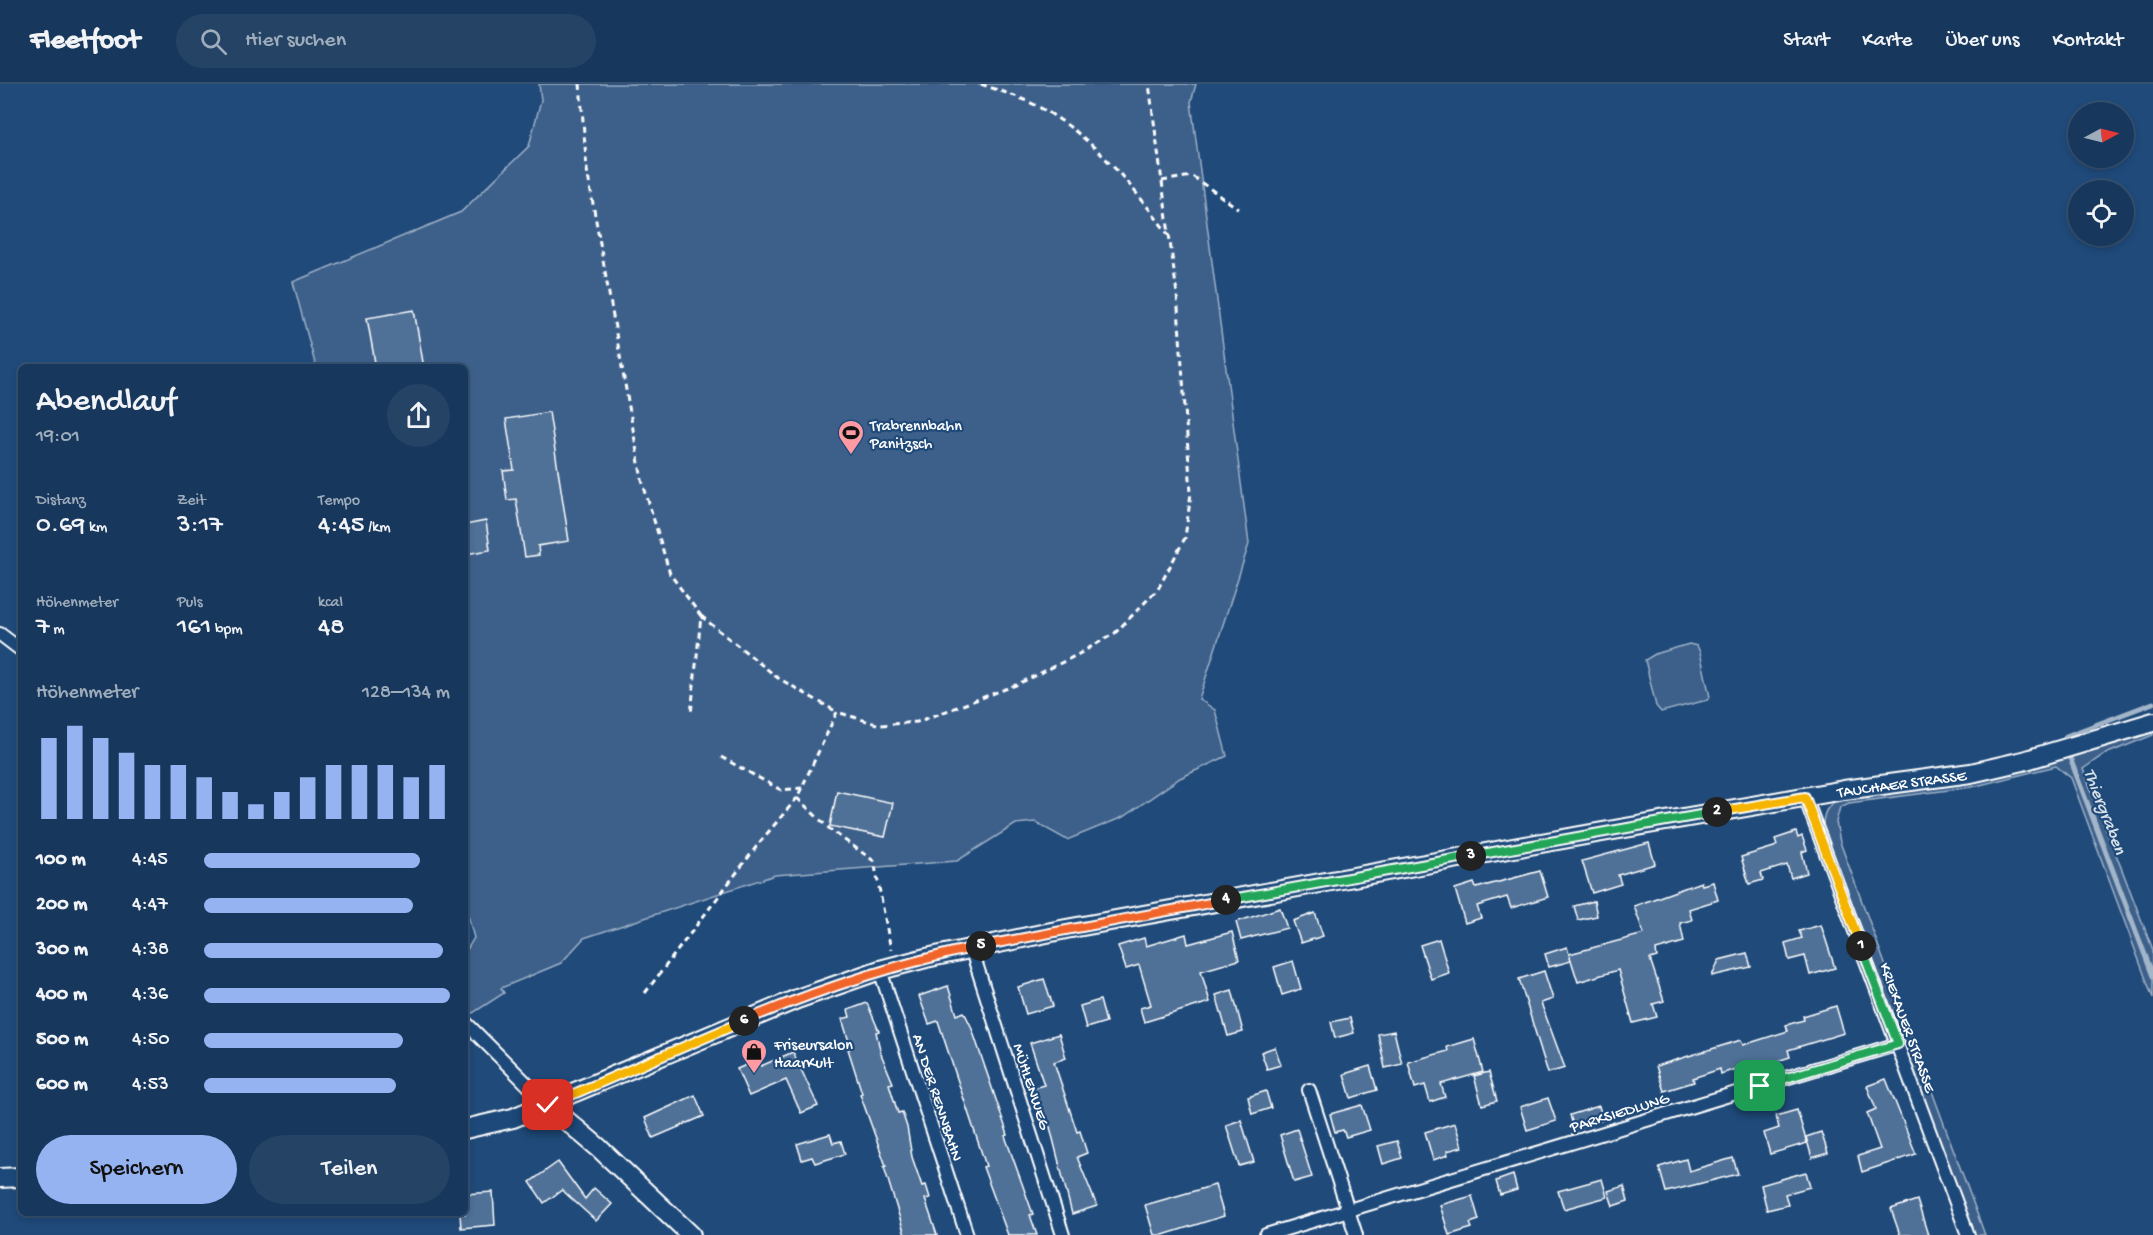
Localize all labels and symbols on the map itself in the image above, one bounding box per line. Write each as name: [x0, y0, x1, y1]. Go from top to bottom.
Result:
north arrow: [2068, 102, 2134, 168]
sports icon: Trabrennbahn Panitzsch: [836, 418, 866, 456]
place label: Trabrennbahn Panitzsch: [869, 418, 962, 455]
water label: Thiergraben: [2078, 766, 2130, 858]
street label: TAUCHAER STRASSE: [1835, 768, 1969, 804]
pin: 2: [1702, 797, 1732, 827]
pin: 3: [1456, 841, 1486, 871]
pin: 4: [1211, 885, 1241, 915]
pin: 5: [966, 931, 996, 961]
pin: 1: [1846, 931, 1876, 961]
street label: KRIEKAUER STRASSE: [1873, 961, 1938, 1097]
pin: 6: [729, 1006, 759, 1036]
street label: AN DER RENNBAHN: [906, 1032, 965, 1164]
shop icon: Friseursalon HaarKult: [739, 1037, 769, 1075]
place label: Friseursalon HaarKult: [773, 1037, 853, 1074]
street label: MÜHLENWEG: [1007, 1042, 1053, 1133]
pin: [1734, 1060, 1785, 1111]
pin: [522, 1079, 573, 1130]
street label: PARKSIEDLUNG: [1567, 1090, 1673, 1139]

